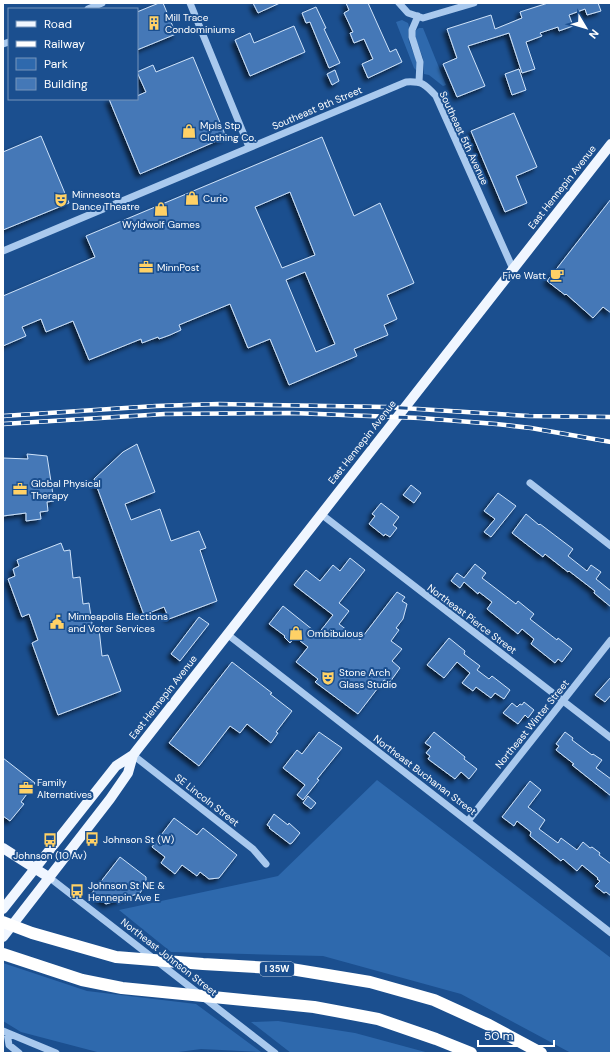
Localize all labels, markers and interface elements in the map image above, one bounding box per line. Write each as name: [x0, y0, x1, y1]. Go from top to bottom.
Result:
legend: [8, 8, 138, 100]
north arrow: [566, 8, 606, 48]
place label: Mill Trace Condominiums: [165, 11, 235, 36]
building icon: Mill Trace Condominiums: [146, 15, 162, 31]
text: Road: [44, 16, 72, 32]
text: N: [586, 27, 602, 42]
text: Railway: [44, 36, 85, 52]
text: Park: [44, 56, 68, 72]
text: Building: [44, 76, 88, 92]
street label: Southeast 9th Street: [270, 83, 364, 133]
street label: Southeast 5th Avenue: [437, 89, 492, 187]
place label: Mpls Stp Clothing Co.: [200, 119, 256, 144]
shop icon: Mpls Stp Clothing Co.: [181, 123, 197, 139]
street label: East Hennepin Avenue: [525, 142, 599, 232]
place label: Minnesota Dance Theatre: [72, 188, 140, 213]
shop icon: Curio: [184, 190, 200, 206]
theatre icon: Minnesota Dance Theatre: [53, 192, 69, 208]
place label: Curio: [203, 192, 228, 205]
shop icon: Wyldwolf Games: [153, 201, 169, 217]
place label: Wyldwolf Games: [122, 218, 200, 231]
office icon: MinnPost: [138, 259, 154, 275]
place label: MinnPost: [157, 261, 200, 274]
cafe icon: Five Watt: [549, 267, 565, 283]
place label: Five Watt: [503, 269, 546, 282]
street label: East Hennepin Avenue: [325, 397, 399, 487]
place label: Global Physical Therapy: [31, 477, 101, 502]
office icon: Global Physical Therapy: [12, 481, 28, 497]
street label: Northeast Pierce Street: [425, 581, 519, 657]
place label: Minneapolis Elections and Voter Services: [68, 610, 168, 635]
public building icon: Minneapolis Elections and Voter Services: [49, 614, 65, 630]
shop icon: Ombibulous: [288, 625, 304, 641]
place label: Ombibulous: [307, 627, 363, 640]
street label: East Hennepin Avenue: [126, 652, 200, 742]
place label: Stone Arch Glass Studio: [339, 666, 397, 691]
theatre icon: Stone Arch Glass Studio: [320, 670, 336, 686]
street label: Northeast Winter Street: [492, 677, 572, 771]
street label: Northeast Buchanan Street: [371, 732, 479, 818]
street label: SE Lincoln Street: [172, 771, 242, 829]
place label: Family Alternatives: [37, 776, 92, 801]
office icon: Family Alternatives: [18, 780, 34, 796]
bus stop icon: Johnson St (W): [84, 831, 100, 847]
bus stop icon: Johnson (10 Av): [42, 832, 58, 848]
place label: Johnson St (W): [103, 833, 175, 846]
place label: Johnson (10 Av): [13, 849, 87, 862]
place label: Johnson St NE & Hennepin Ave E: [88, 879, 165, 904]
bus stop icon: Johnson St NE & Hennepin Ave E: [69, 883, 85, 899]
street label: Northeast Johnson Street: [118, 915, 220, 999]
road number: I 35W: [260, 962, 294, 976]
scale bar: [478, 1022, 554, 1048]
text: 50 m: [484, 1028, 513, 1044]

